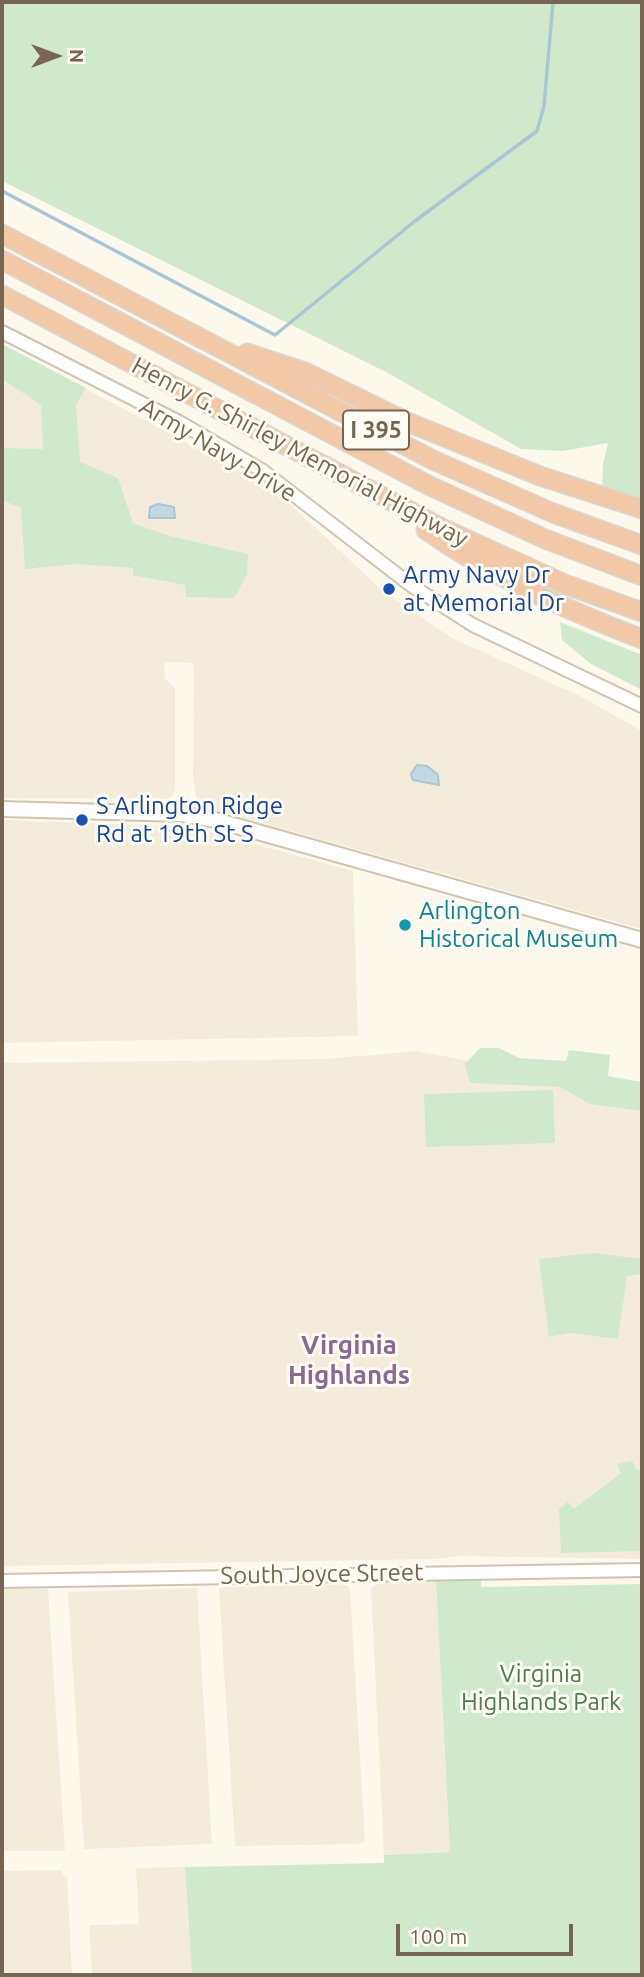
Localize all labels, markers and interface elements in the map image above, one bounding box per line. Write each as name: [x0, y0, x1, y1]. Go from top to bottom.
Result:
north arrow: [21, 21, 91, 91]
text: N: [66, 49, 88, 63]
street label: Henry G. Shirley Memorial Highway: [127, 351, 473, 553]
street label: Army Navy Drive: [134, 392, 302, 508]
road number: I 395: [343, 410, 409, 450]
place label: Army Navy Dr at Memorial Dr: [403, 561, 564, 617]
marker: Army Navy Dr at Memorial Dr: [381, 581, 397, 597]
place label: S Arlington Ridge Rd at 19th St S: [96, 792, 283, 848]
marker: S Arlington Ridge Rd at 19th St S: [74, 812, 90, 828]
place label: Arlington Historical Museum: [419, 897, 618, 953]
marker: Arlington Historical Museum: [397, 917, 413, 933]
district label: Virginia Highlands: [288, 1329, 410, 1390]
street label: South Joyce Street: [220, 1558, 424, 1590]
park label: Virginia Highlands Park: [461, 1660, 621, 1716]
scale bar: [399, 1910, 576, 1954]
text: 100 m: [409, 1924, 467, 1948]

